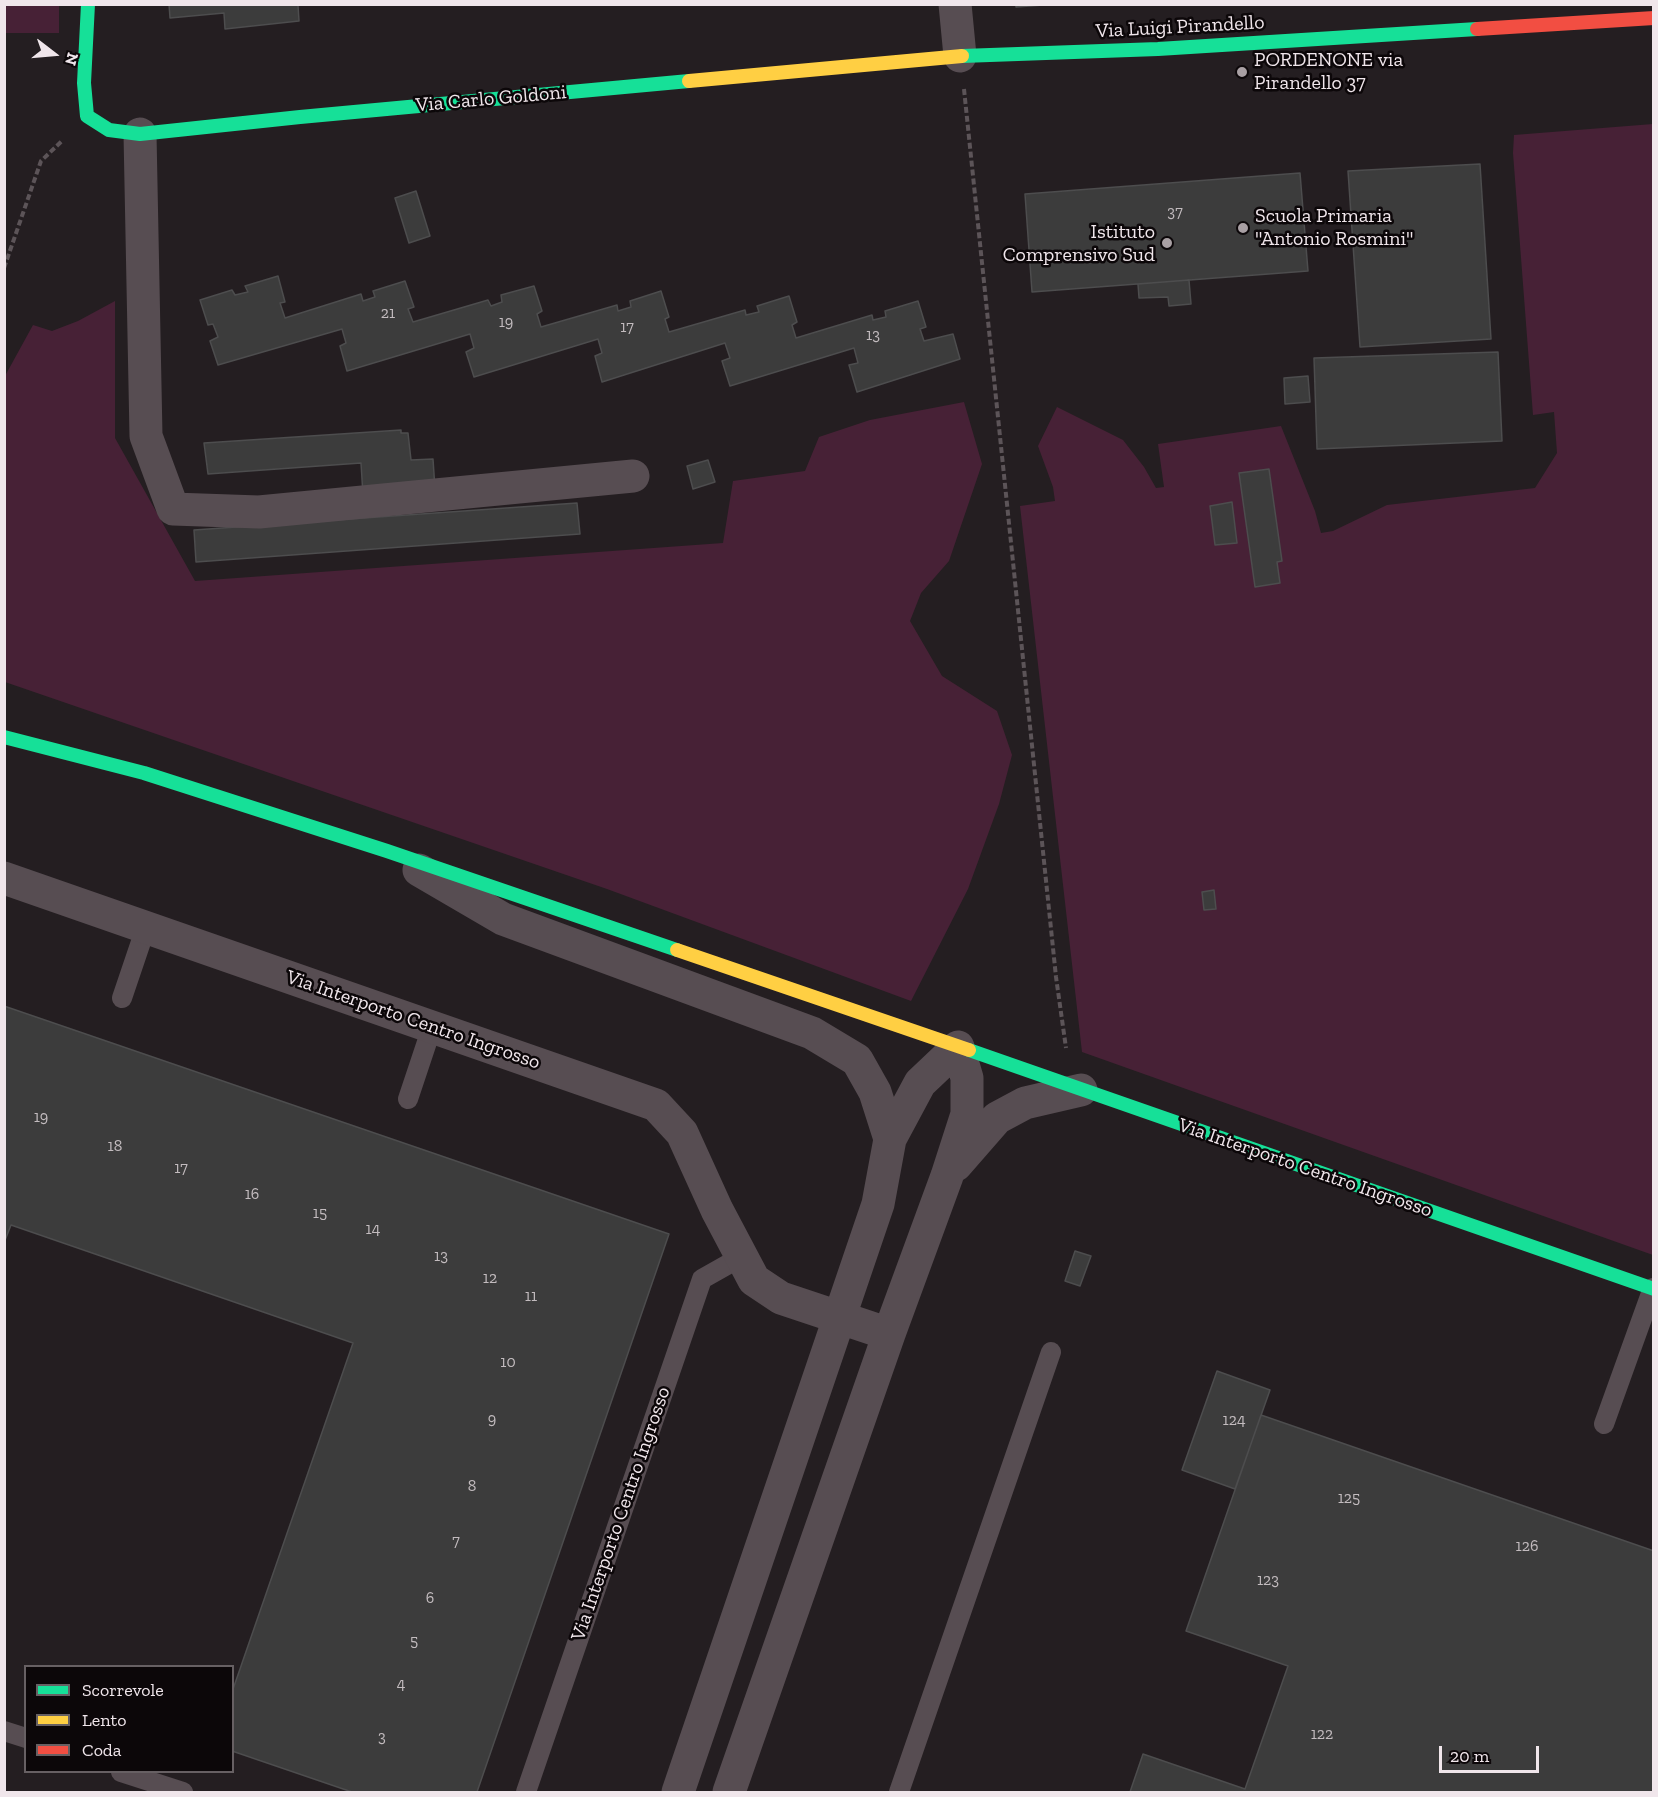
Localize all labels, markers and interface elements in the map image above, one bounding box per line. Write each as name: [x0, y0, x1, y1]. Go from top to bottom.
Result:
street label: Via Luigi Pirandello: [1095, 11, 1265, 43]
north arrow: [24, 24, 84, 84]
place label: PORDENONE via Pirandello 37: [1254, 48, 1403, 95]
text: N: [61, 51, 83, 68]
marker: PORDENONE via Pirandello 37: [1235, 65, 1249, 79]
street label: Via Carlo Goldoni: [415, 80, 567, 118]
house number: 37: [1167, 202, 1183, 222]
place label: Scuola Primaria "Antonio Rosmini": [1255, 204, 1413, 251]
place label: Istituto Comprensivo Sud: [1003, 220, 1155, 267]
marker: Scuola Primaria "Antonio Rosmini": [1236, 221, 1250, 235]
marker: Istituto Comprensivo Sud: [1160, 236, 1174, 250]
house number: 21: [381, 303, 395, 323]
house number: 19: [499, 312, 513, 332]
house number: 17: [620, 317, 634, 337]
house number: 13: [866, 325, 880, 345]
street label: Via Interporto Centro Ingrosso: [283, 965, 543, 1075]
house number: 19: [34, 1107, 48, 1127]
street label: Via Interporto Centro Ingrosso: [1175, 1113, 1435, 1223]
house number: 18: [108, 1136, 122, 1156]
house number: 17: [174, 1158, 188, 1178]
house number: 16: [245, 1184, 259, 1204]
house number: 15: [313, 1203, 327, 1223]
house number: 14: [366, 1219, 380, 1239]
house number: 13: [434, 1246, 448, 1266]
house number: 12: [483, 1268, 497, 1288]
house number: 11: [525, 1286, 537, 1306]
house number: 10: [500, 1352, 516, 1372]
street label: Via Interporto Centro Ingrosso: [566, 1384, 676, 1644]
house number: 9: [488, 1409, 496, 1429]
house number: 124: [1222, 1410, 1246, 1430]
house number: 8: [468, 1476, 476, 1496]
house number: 125: [1338, 1488, 1360, 1508]
house number: 7: [452, 1531, 460, 1551]
house number: 126: [1516, 1536, 1538, 1556]
house number: 123: [1257, 1570, 1279, 1590]
house number: 6: [426, 1588, 434, 1608]
house number: 5: [410, 1631, 418, 1651]
legend: [24, 1665, 234, 1773]
house number: 4: [397, 1674, 405, 1694]
text: Scorrevole: [82, 1679, 164, 1701]
text: Lento: [82, 1709, 127, 1731]
house number: 122: [1311, 1724, 1333, 1744]
house number: 3: [378, 1727, 386, 1747]
scale bar: [1442, 1734, 1542, 1772]
text: Coda: [82, 1739, 121, 1761]
text: 20 m: [1450, 1745, 1489, 1767]

